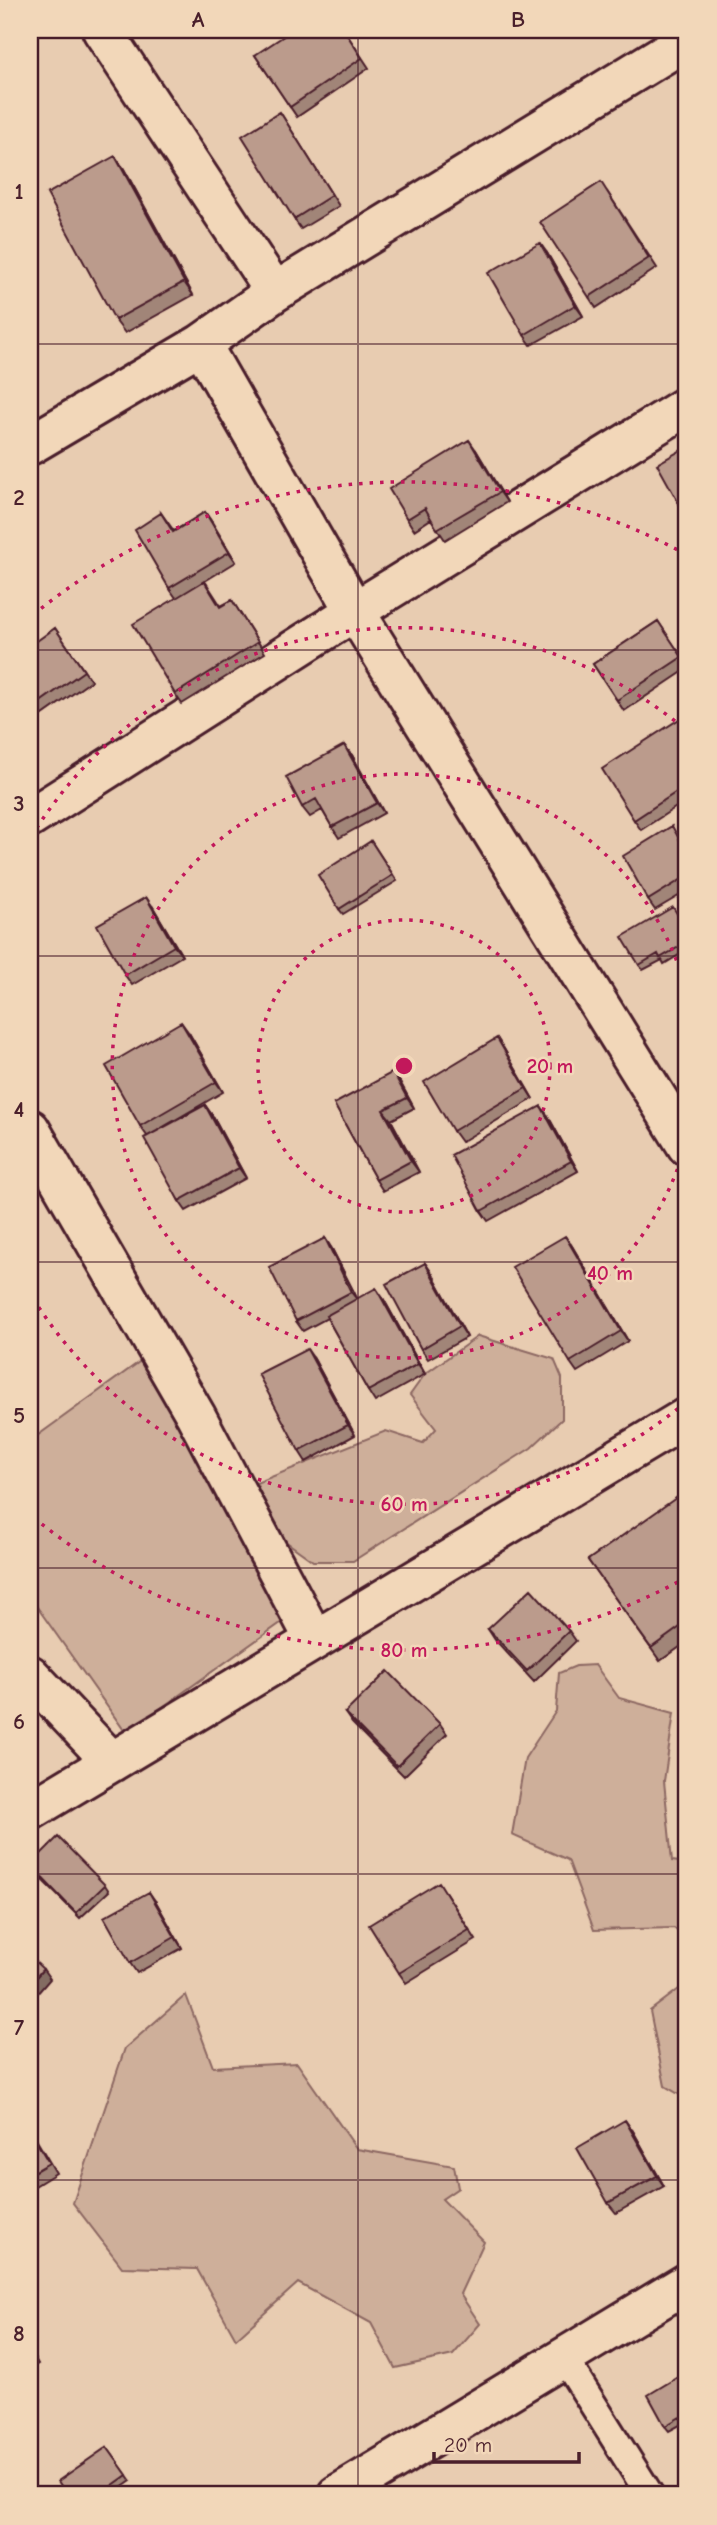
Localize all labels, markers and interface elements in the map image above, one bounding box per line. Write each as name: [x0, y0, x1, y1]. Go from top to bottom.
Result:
text: A: [192, 6, 205, 33]
text: B: [511, 6, 525, 33]
text: 1: [14, 178, 24, 205]
text: 2: [13, 484, 25, 511]
text: 3: [13, 790, 25, 817]
centre of rings: [392, 1054, 416, 1078]
text: 20 m: [527, 1054, 573, 1078]
text: 4: [14, 1096, 25, 1123]
text: 40 m: [587, 1261, 633, 1285]
text: 5: [13, 1402, 25, 1429]
text: 60 m: [380, 1492, 428, 1516]
text: 80 m: [381, 1638, 427, 1662]
text: 6: [13, 1708, 25, 1735]
text: 7: [14, 2014, 25, 2041]
text: 8: [13, 2320, 25, 2347]
scale bar: [434, 2420, 579, 2464]
text: 20 m: [444, 2433, 492, 2457]

